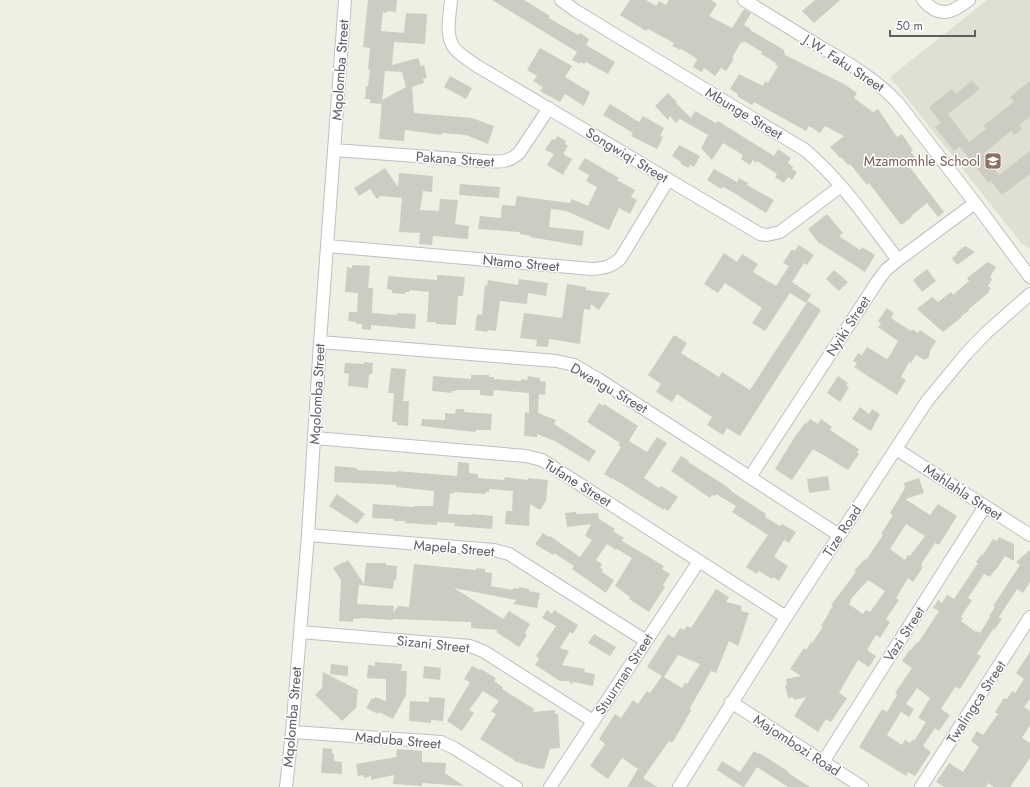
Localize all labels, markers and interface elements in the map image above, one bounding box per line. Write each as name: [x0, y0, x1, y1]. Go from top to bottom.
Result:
scale bar: [890, 12, 975, 38]
text: 50 m: [896, 17, 923, 35]
street label: Mqolomba Street: [326, 18, 354, 121]
street label: J.W. Faku Street: [798, 28, 889, 97]
street label: Mbunge Street: [702, 82, 787, 144]
street label: Songwiqi Street: [582, 122, 673, 188]
street label: Pakana Street: [415, 146, 496, 172]
place label: Mzamomhle School: [864, 151, 980, 171]
school or university icon: Mzamomhle School: [983, 151, 1003, 171]
street label: Ntamo Street: [482, 250, 561, 276]
street label: Nyiki Street: [821, 291, 875, 360]
street label: Mqolomba Street: [304, 342, 330, 445]
street label: Dwangu Street: [567, 358, 652, 419]
street label: Tufane Street: [541, 454, 616, 512]
street label: Mahlahla Street: [920, 459, 1007, 525]
street label: Tize Road: [818, 501, 866, 561]
street label: Mapela Street: [413, 535, 496, 562]
street label: Vazi Street: [879, 602, 930, 666]
street label: Stuurman Street: [590, 629, 658, 719]
street label: Sizani Street: [396, 630, 471, 658]
street label: Twalingca Street: [942, 656, 1011, 748]
street label: Mqolomba Street: [278, 665, 306, 768]
street label: Majombozi Road: [750, 709, 844, 781]
street label: Maduba Street: [354, 726, 442, 754]

